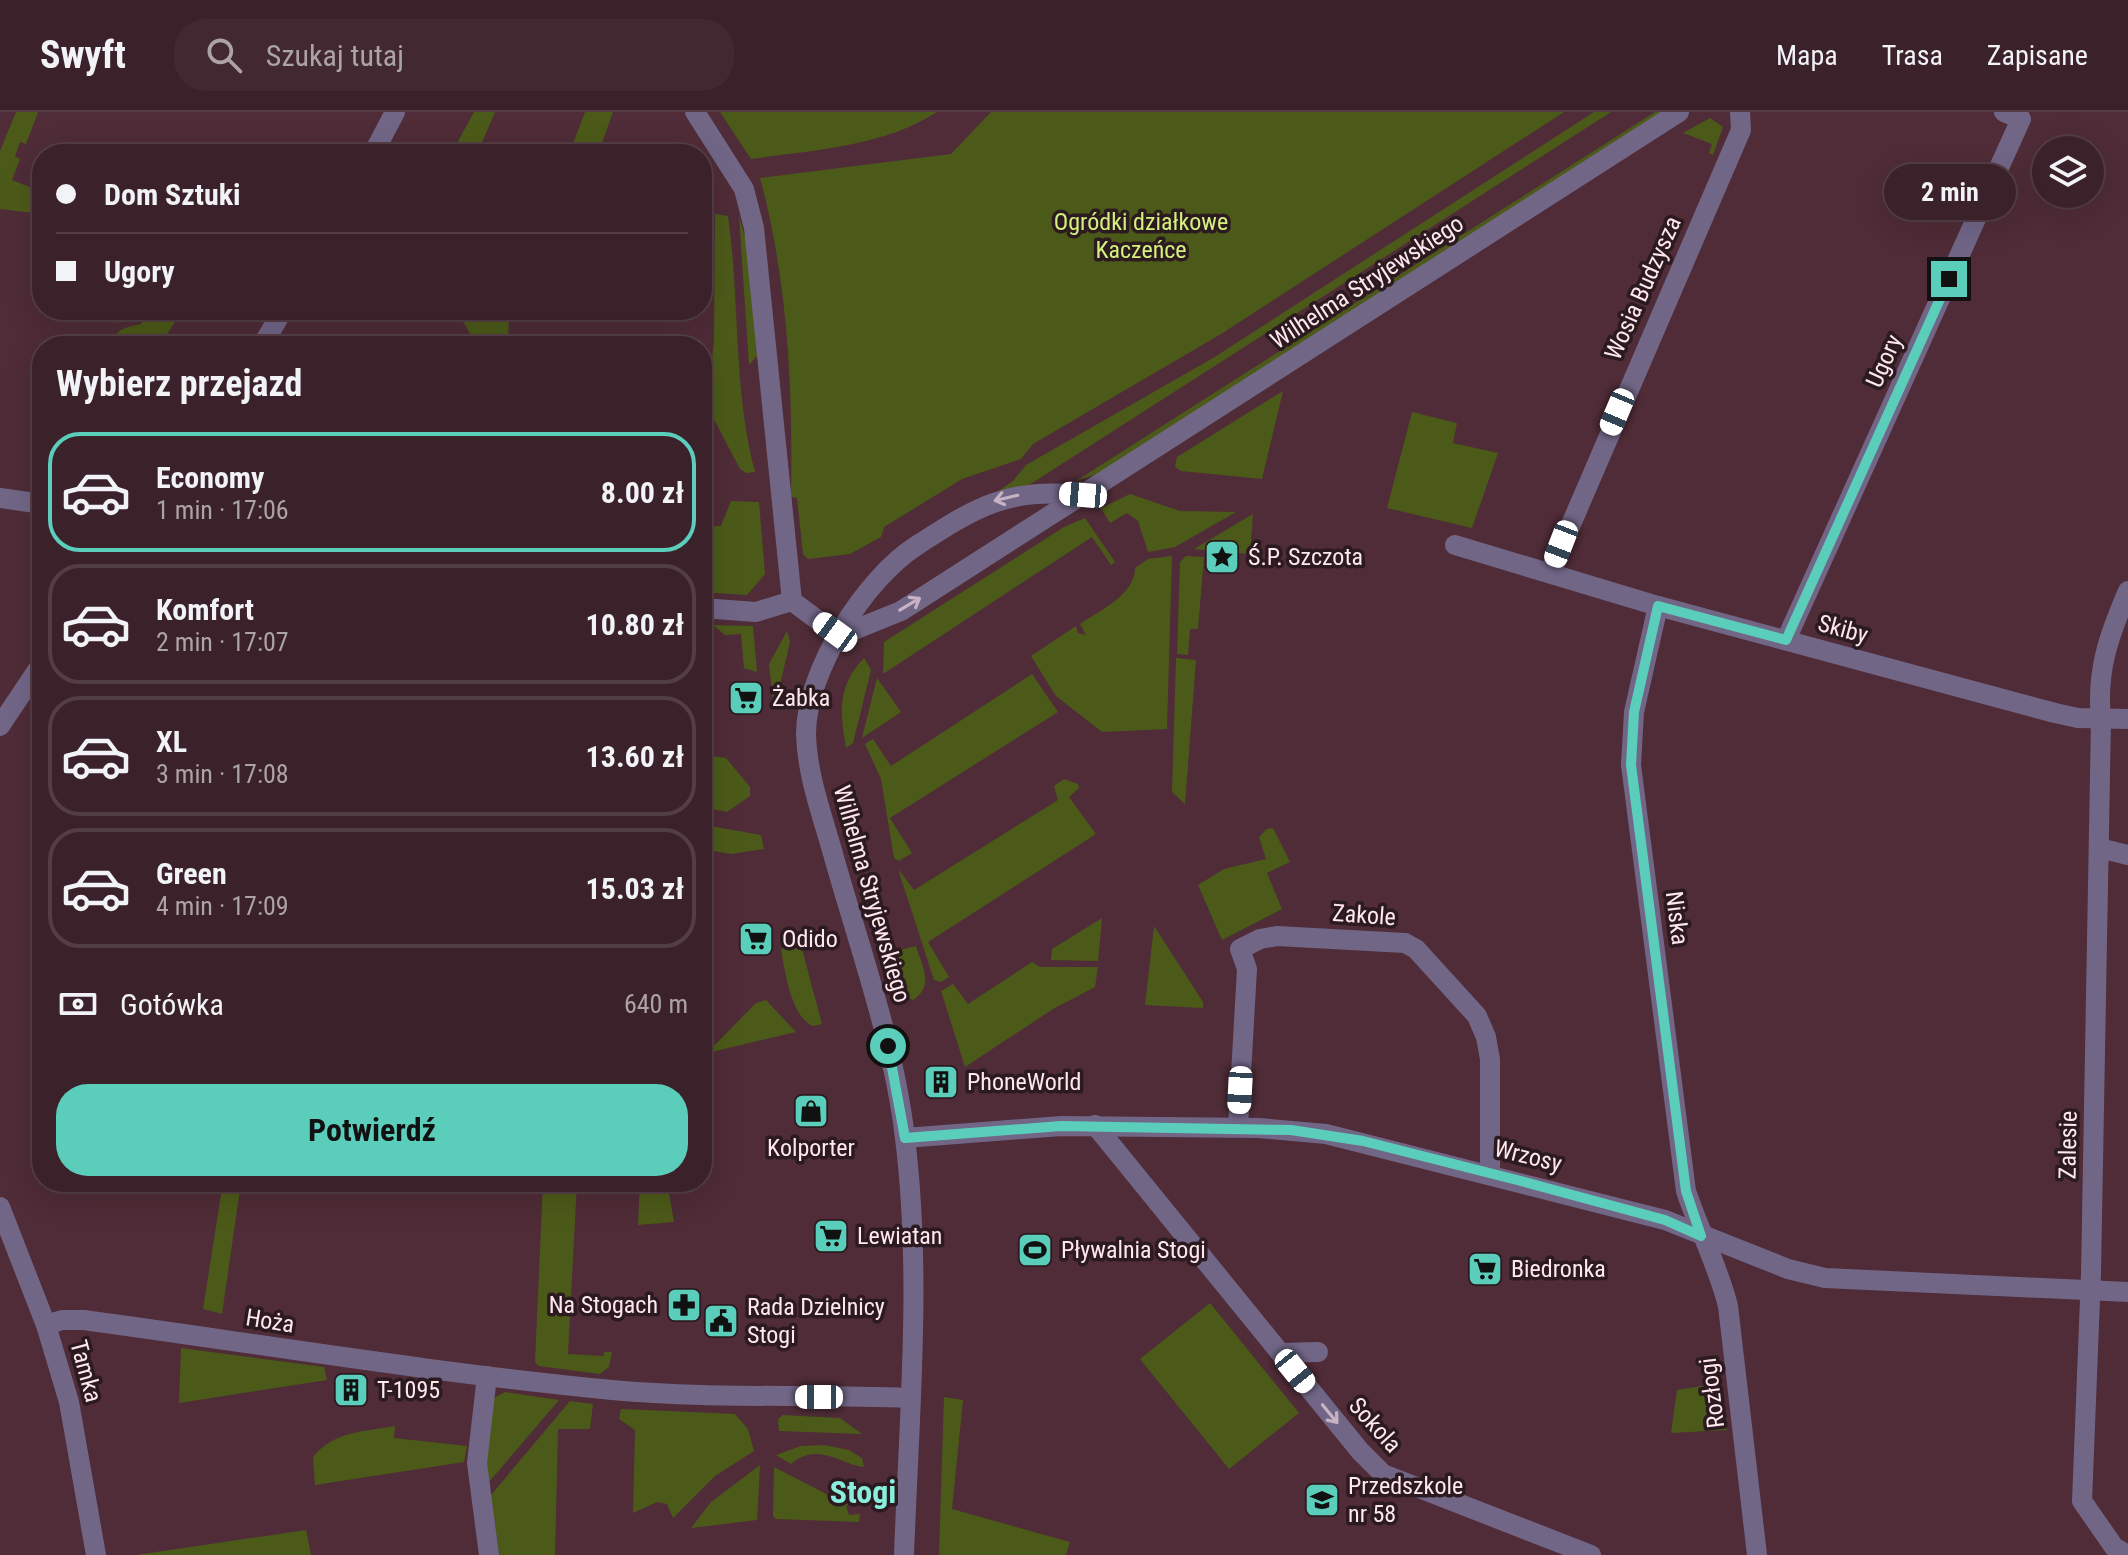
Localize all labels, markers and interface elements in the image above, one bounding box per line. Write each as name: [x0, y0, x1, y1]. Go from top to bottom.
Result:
search box: [174, 19, 734, 91]
text: Swyft: [40, 33, 126, 77]
icon: search: [202, 33, 246, 77]
text: Szukaj tutaj: [266, 38, 404, 73]
text: Mapa: [1776, 39, 1838, 72]
text: Trasa: [1882, 39, 1943, 72]
text: Zapisane: [1987, 39, 2088, 72]
map controls: [2032, 136, 2104, 208]
button: layers: [2032, 136, 2104, 208]
callout: 2 min: [1883, 163, 2015, 219]
text: Dom Sztuki: [104, 177, 241, 212]
text: 2 min: [1921, 177, 1979, 207]
park label: Ogródki działkowe Kaczeńce: [1054, 208, 1228, 264]
street label: Wilhelma Stryjewskiego: [1265, 209, 1469, 355]
street label: Wosia Budzysza: [1599, 212, 1687, 364]
text: Ugory: [104, 254, 175, 289]
route end: [1931, 261, 1967, 297]
street label: Ugory: [1860, 330, 1908, 392]
text: Wybierz przejazd: [56, 363, 302, 405]
car: [1597, 385, 1637, 439]
icon: car: [60, 456, 132, 528]
text: Economy: [156, 460, 264, 495]
text: 8.00 zł: [601, 475, 684, 510]
car: [1058, 481, 1108, 509]
one-way arrow: [993, 492, 1019, 507]
text: 1 min · 17:06: [156, 495, 289, 525]
car: [1541, 517, 1581, 571]
place icon: Ś.P. Szczota: [1203, 538, 1241, 576]
place label: Ś.P. Szczota: [1248, 543, 1363, 571]
icon: car: [60, 588, 132, 660]
text: Komfort: [156, 592, 254, 627]
one-way arrow: [898, 596, 921, 612]
text: 10.80 zł: [586, 607, 684, 642]
car: [809, 608, 861, 656]
street label: Skiby: [1815, 609, 1871, 649]
text: 2 min · 17:07: [156, 627, 289, 657]
supermarket icon: Żabka: [727, 679, 765, 717]
place label: Żabka: [772, 684, 830, 712]
icon: car: [60, 720, 132, 792]
text: XL: [156, 724, 187, 759]
text: 13.60 zł: [586, 739, 684, 774]
text: 3 min · 17:08: [156, 759, 289, 789]
street label: Wilhelma Stryjewskiego: [828, 782, 916, 1006]
icon: car: [60, 852, 132, 924]
text: Green: [156, 856, 227, 891]
text: 15.03 zł: [586, 871, 684, 906]
street label: Niska: [1660, 890, 1694, 946]
text: 4 min · 17:09: [156, 891, 289, 921]
street label: Zakole: [1331, 899, 1397, 931]
supermarket icon: Odido: [737, 920, 775, 958]
place label: Odido: [782, 925, 838, 953]
icon: cash: [56, 982, 100, 1026]
text: Gotówka: [120, 987, 224, 1022]
text: 640 m: [624, 989, 688, 1019]
route start: [870, 1028, 906, 1064]
building icon: PhoneWorld: [922, 1063, 960, 1101]
car: [1227, 1065, 1253, 1115]
place label: PhoneWorld: [967, 1068, 1082, 1096]
button: Potwierdź: [56, 1084, 688, 1176]
shop icon: Kolporter: [792, 1092, 830, 1130]
street label: Zalesie: [2053, 1111, 2083, 1179]
place label: Kolporter: [767, 1134, 855, 1162]
street label: Wrzosy: [1491, 1134, 1565, 1178]
supermarket icon: Lewiatan: [812, 1217, 850, 1255]
place label: Lewiatan: [857, 1222, 943, 1250]
sports icon: Pływalnia Stogi: [1016, 1231, 1054, 1269]
place label: Pływalnia Stogi: [1061, 1236, 1206, 1264]
supermarket icon: Biedronka: [1466, 1250, 1504, 1288]
place label: Biedronka: [1511, 1255, 1606, 1283]
pharmacy icon: Na Stogach: [665, 1286, 703, 1324]
place label: Na Stogach: [549, 1291, 658, 1319]
place label: Rada Dzielnicy Stogi: [747, 1293, 885, 1349]
public building icon: Rada Dzielnicy Stogi: [702, 1302, 740, 1340]
street label: Hoża: [244, 1303, 296, 1339]
street label: Tamka: [64, 1337, 108, 1405]
car: [1271, 1345, 1319, 1397]
street label: Rozłogi: [1694, 1356, 1730, 1430]
building icon: T-1095: [332, 1371, 370, 1409]
place label: T-1095: [377, 1376, 440, 1404]
car: [795, 1385, 843, 1409]
street label: Sokola: [1343, 1392, 1407, 1458]
one-way arrow: [1321, 1403, 1339, 1424]
place label: Przedszkole nr 58: [1348, 1472, 1463, 1528]
district label: Stogi: [830, 1473, 896, 1511]
school or university icon: Przedszkole nr 58: [1303, 1481, 1341, 1519]

